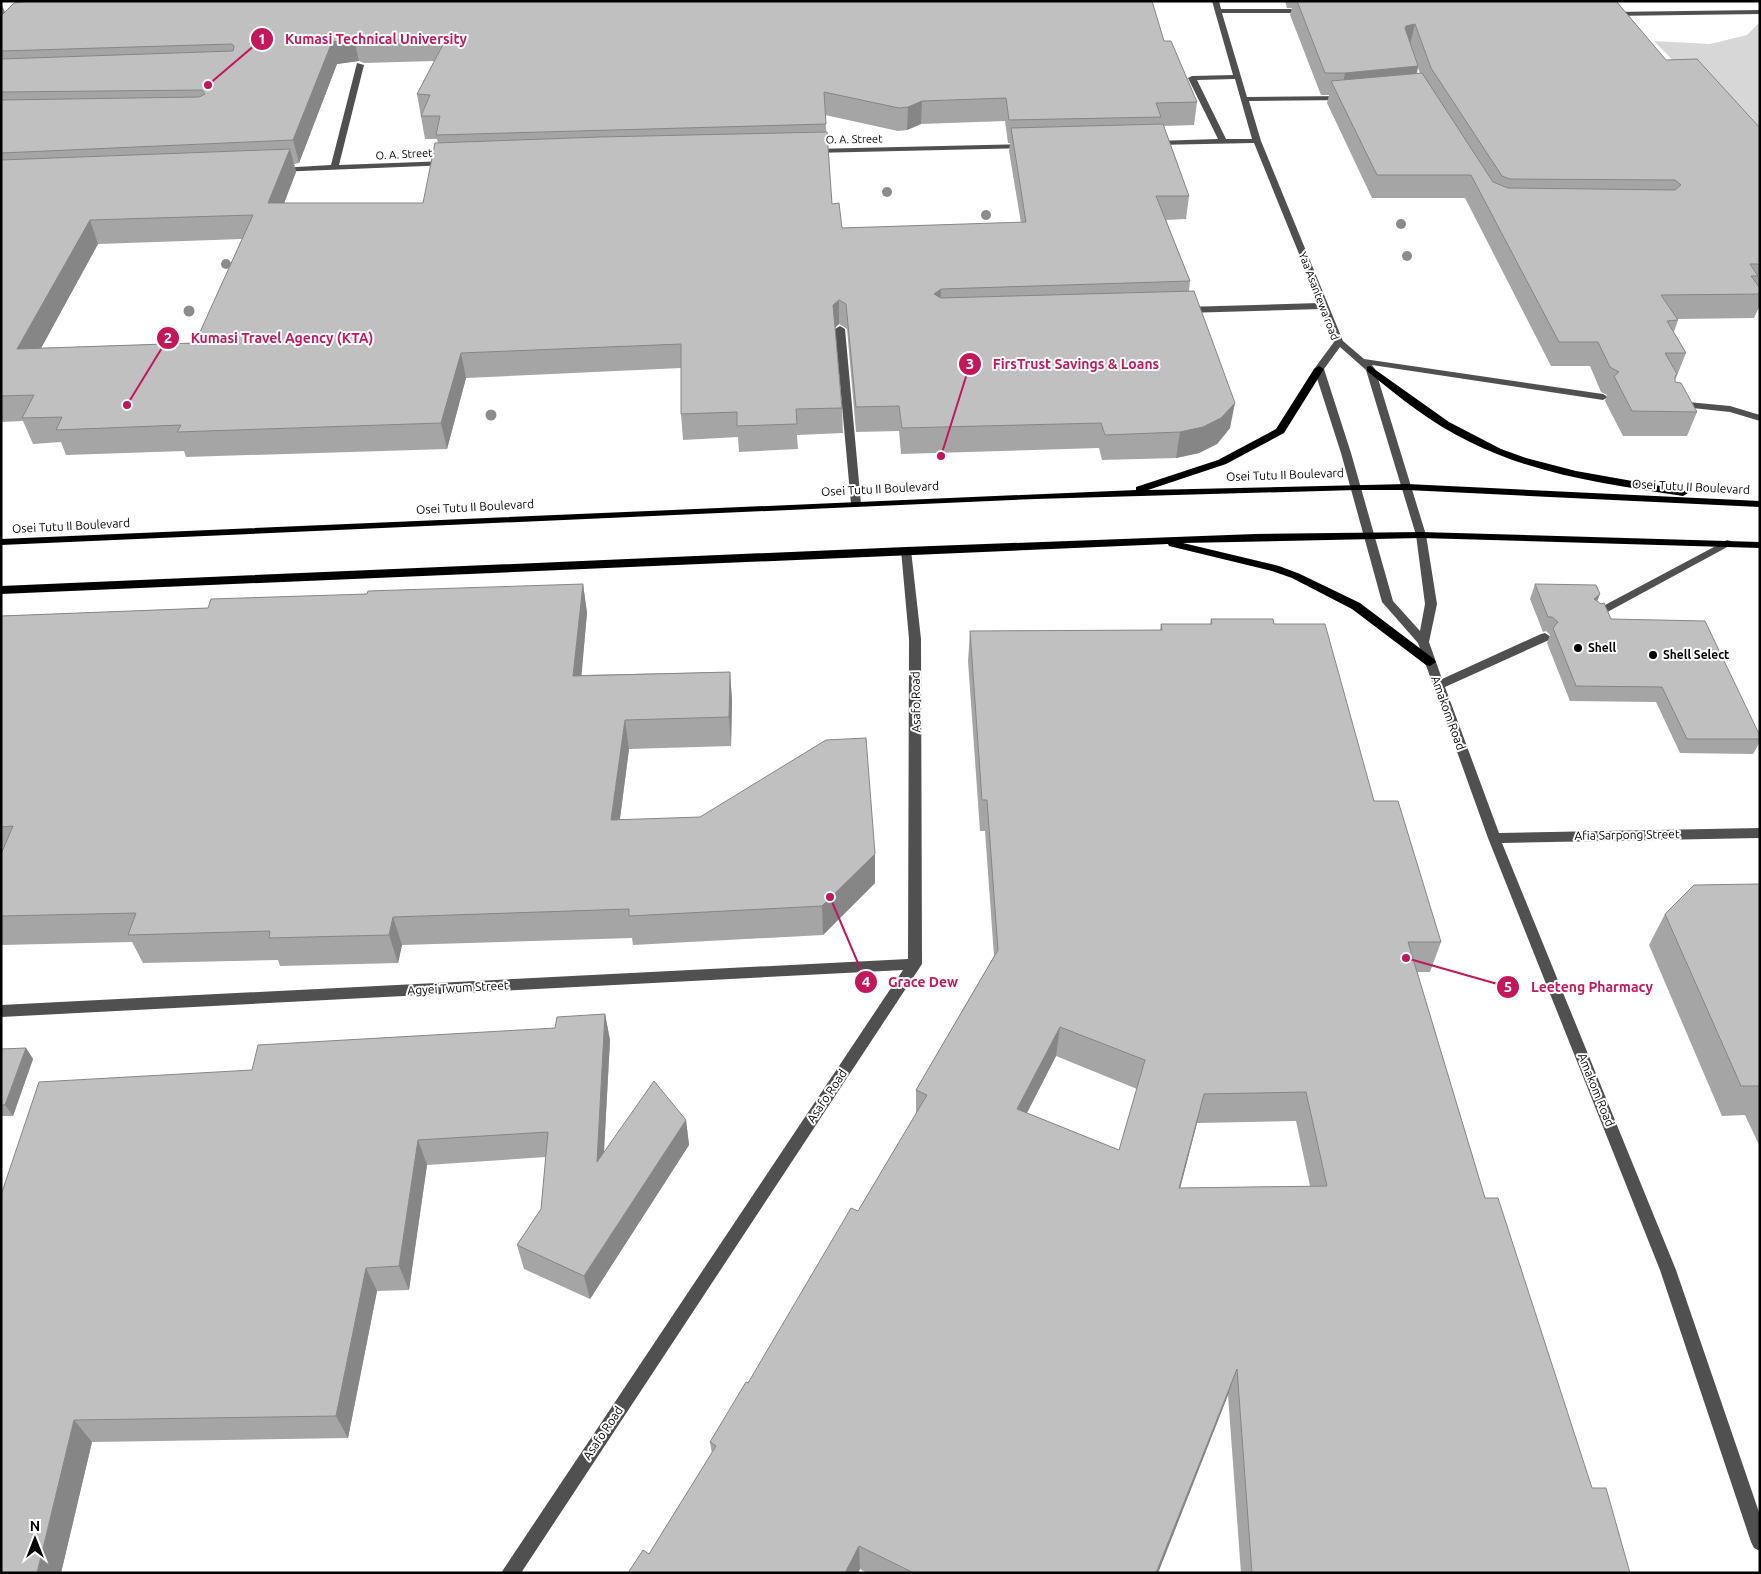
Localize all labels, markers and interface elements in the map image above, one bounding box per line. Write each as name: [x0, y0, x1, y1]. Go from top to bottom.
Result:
callout: Kumasi Technical University: [250, 25, 476, 54]
text: 1: [258, 30, 266, 47]
text: Kumasi Technical University: [285, 31, 468, 47]
street label: O. A. Street: [825, 132, 883, 145]
street label: O. A. Street: [375, 146, 433, 161]
street label: Yaa Asantewa road: [1297, 250, 1341, 342]
callout: Kumasi Travel Agency (KTA): [155, 323, 383, 352]
text: 2: [164, 329, 172, 346]
text: Kumasi Travel Agency (KTA): [191, 330, 373, 346]
callout: FirsTrust Savings & Loans: [958, 349, 1169, 378]
text: 3: [966, 355, 974, 372]
text: FirsTrust Savings & Loans: [993, 356, 1160, 372]
street label: Osei Tutu II Boulevard: [1226, 466, 1344, 483]
street label: Osei Tutu II Boulevard: [1632, 477, 1750, 496]
street label: Osei Tutu II Boulevard: [821, 479, 939, 498]
street label: Osei Tutu II Boulevard: [416, 497, 534, 516]
street label: Osei Tutu II Boulevard: [12, 516, 130, 535]
place label: Shell: [1588, 641, 1616, 654]
marker: Shell: [1572, 642, 1584, 654]
place label: Shell Select: [1663, 648, 1729, 661]
marker: Shell Select: [1647, 649, 1659, 661]
street label: Asafo Road: [908, 671, 923, 733]
street label: Amakom Road: [1429, 674, 1468, 752]
street label: Afia Sarpong Street: [1574, 827, 1680, 842]
callout: Grace Dew: [853, 967, 969, 996]
text: 4: [862, 973, 870, 990]
callout: Leeteng Pharmacy: [1496, 973, 1663, 1002]
text: Grace Dew: [888, 974, 958, 990]
street label: Agyei Twum Street: [407, 978, 509, 997]
text: 5: [1504, 978, 1512, 995]
text: Leeteng Pharmacy: [1531, 979, 1654, 995]
street label: Amakom Road: [1576, 1051, 1617, 1128]
street label: Asafo Road: [804, 1067, 849, 1125]
street label: Asafo Road: [580, 1404, 625, 1462]
north arrow: [10, 1514, 60, 1564]
text: N: [30, 1518, 40, 1534]

